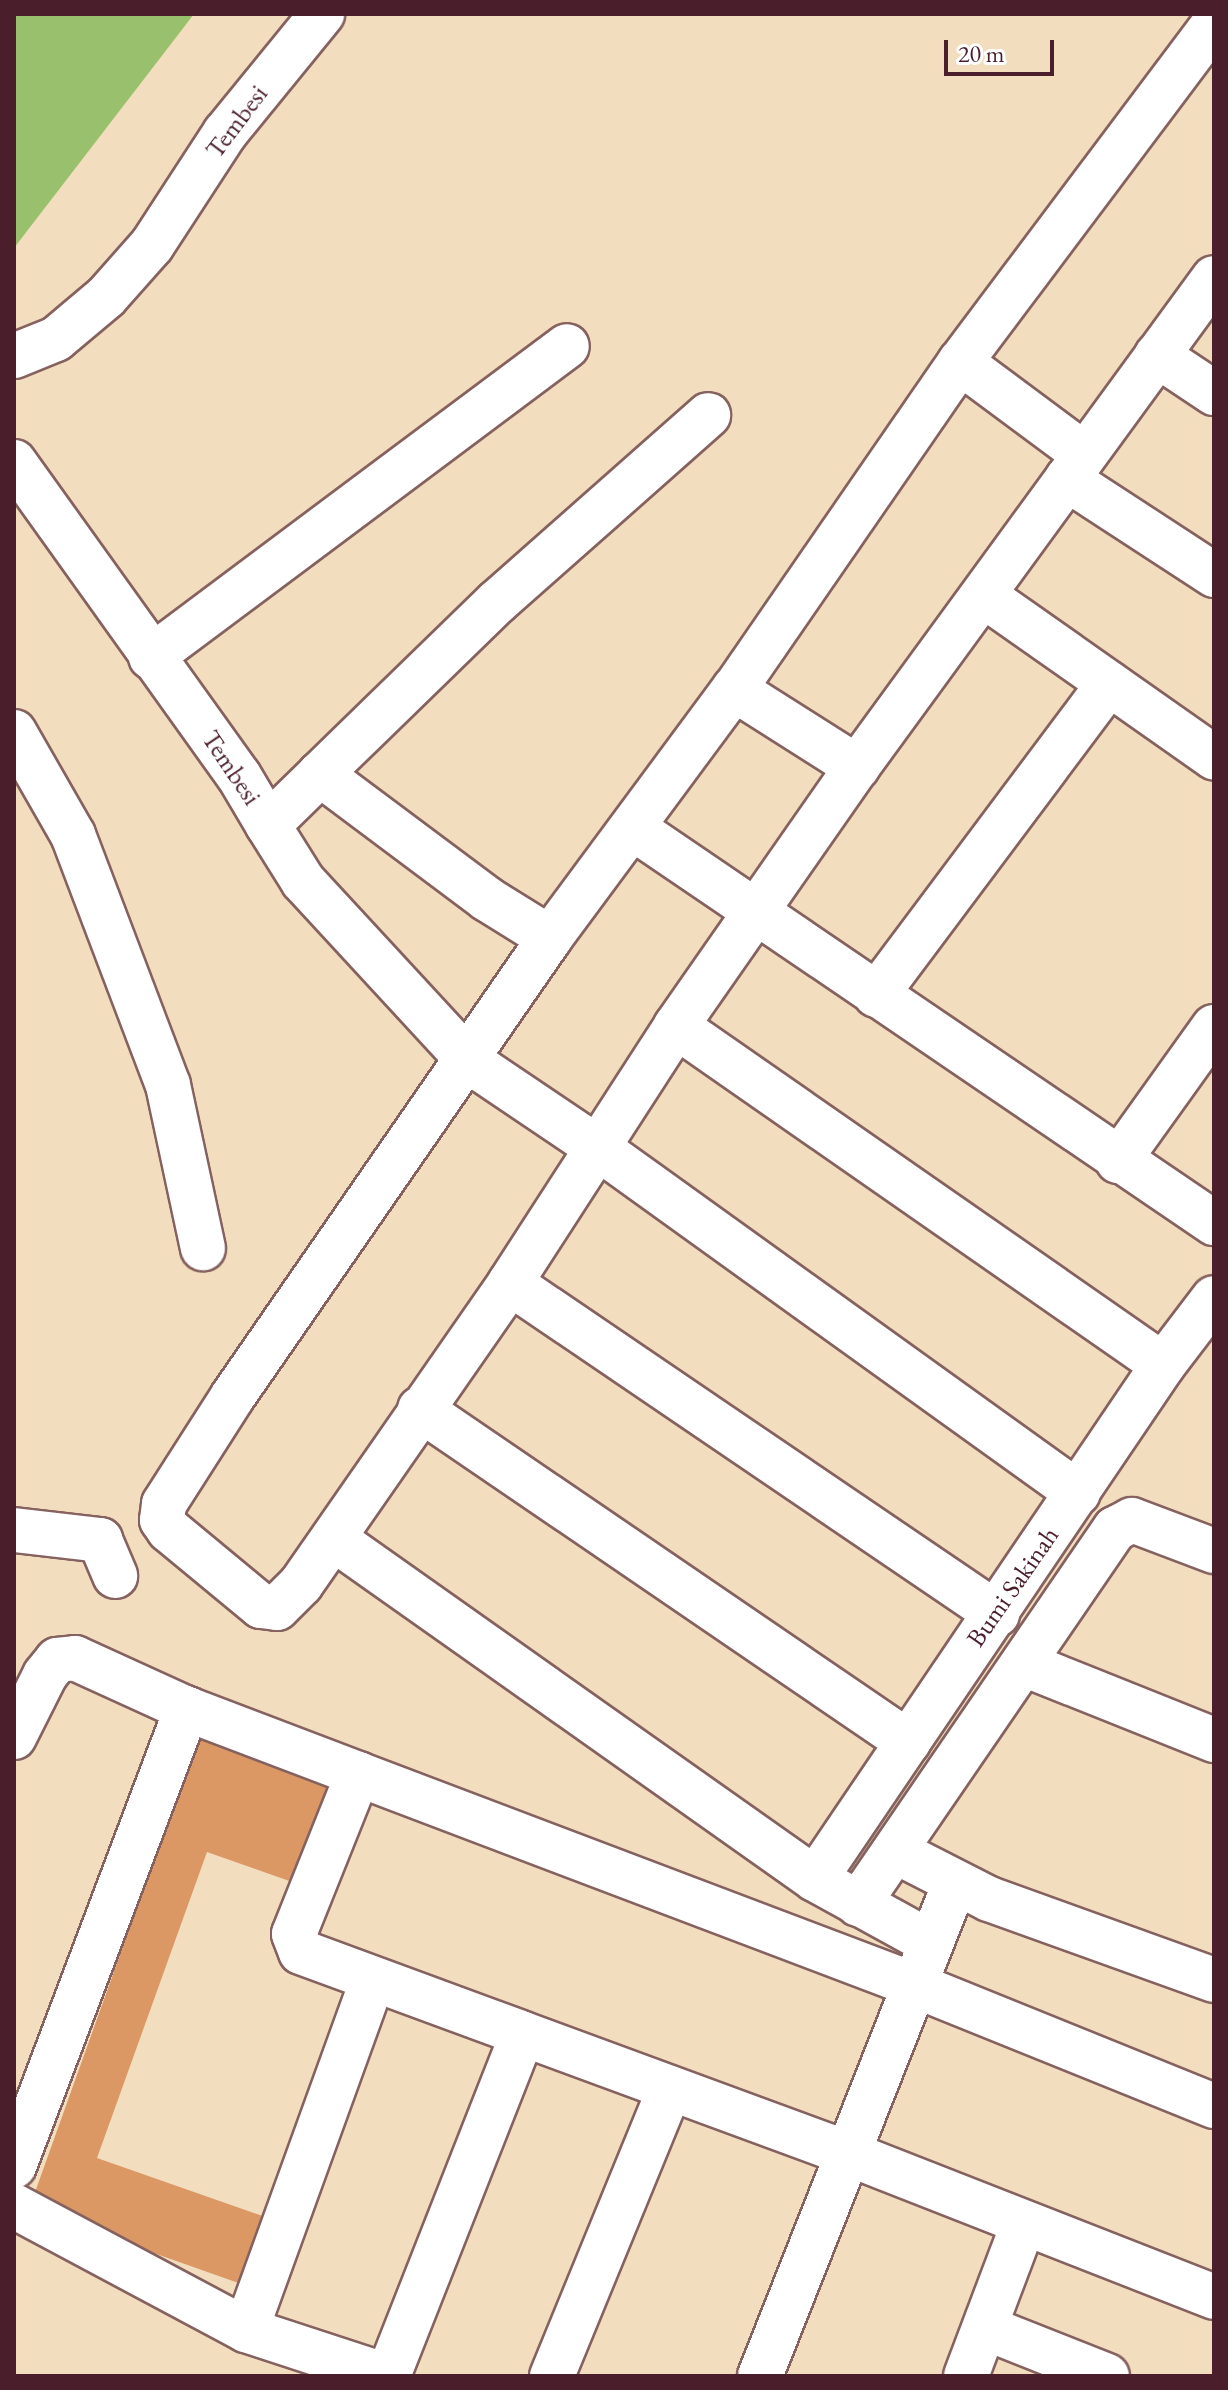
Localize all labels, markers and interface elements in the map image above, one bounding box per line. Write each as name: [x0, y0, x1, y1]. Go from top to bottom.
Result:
scale bar: [948, 24, 1058, 74]
text: 20 m: [958, 38, 1005, 69]
street label: Tembesi: [199, 79, 275, 165]
street label: Tembesi: [195, 725, 267, 811]
street label: Bumi Sakinah: [960, 1521, 1066, 1653]

